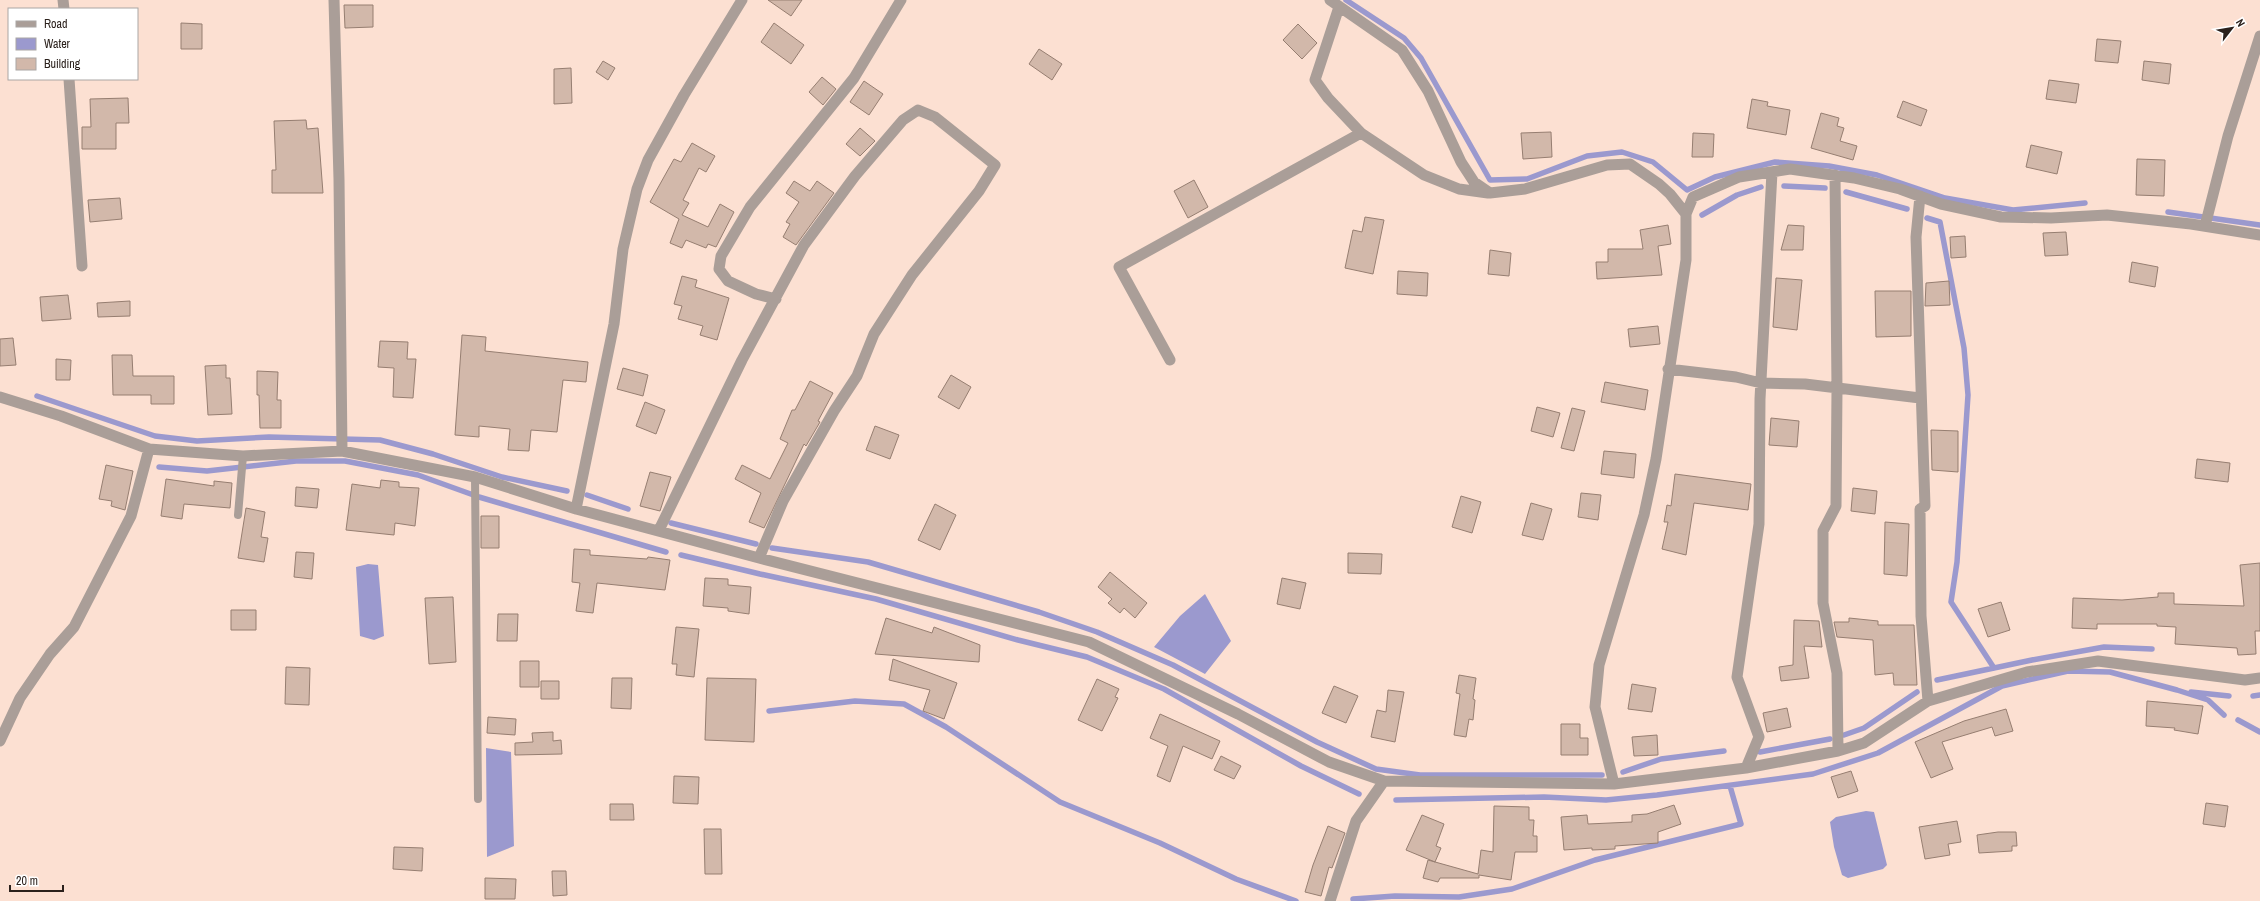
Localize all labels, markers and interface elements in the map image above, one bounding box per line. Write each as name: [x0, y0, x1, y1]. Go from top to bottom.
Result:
legend: [8, 8, 138, 80]
north arrow: [2212, 8, 2252, 48]
text: Road: [44, 16, 68, 32]
text: N: [2233, 16, 2248, 29]
text: Water: [44, 36, 71, 52]
text: Building: [44, 56, 81, 72]
scale bar: [10, 867, 63, 893]
text: 20 m: [16, 873, 38, 889]

